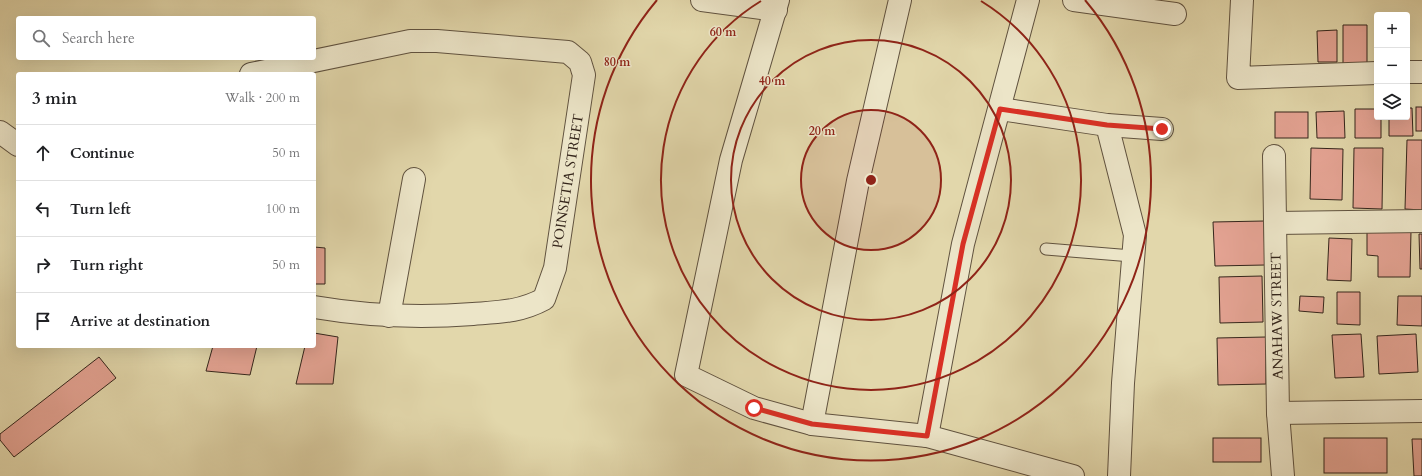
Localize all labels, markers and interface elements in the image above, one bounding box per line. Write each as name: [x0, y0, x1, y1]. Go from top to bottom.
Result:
map controls: [1374, 12, 1410, 120]
button: +: [1374, 12, 1410, 48]
search box: [16, 16, 316, 60]
text: 60 m: [710, 24, 737, 40]
icon: search: [30, 27, 52, 49]
text: Search here: [62, 28, 135, 48]
button: −: [1374, 48, 1410, 84]
text: 80 m: [604, 54, 631, 70]
text: 40 m: [759, 73, 786, 89]
button: layers: [1374, 84, 1410, 120]
text: 3 min: [32, 87, 77, 110]
text: Walk · 200 m: [225, 89, 300, 107]
street label: POINSETIA STREET: [548, 112, 588, 250]
route end: [1153, 120, 1171, 138]
text: 20 m: [809, 123, 836, 139]
icon: ahead: [32, 142, 54, 164]
text: Continue: [70, 143, 135, 163]
text: 50 m: [272, 144, 300, 162]
centre of rings: [864, 173, 878, 187]
icon: left: [32, 198, 54, 220]
text: Turn left: [70, 199, 131, 219]
text: 100 m: [266, 200, 300, 218]
street label: ANAHAW STREET: [1266, 252, 1288, 380]
icon: right: [32, 254, 54, 276]
text: Turn right: [70, 255, 143, 275]
text: 50 m: [272, 256, 300, 274]
icon: arrive: [32, 310, 54, 332]
text: Arrive at destination: [70, 311, 210, 331]
route start: [745, 399, 763, 417]

